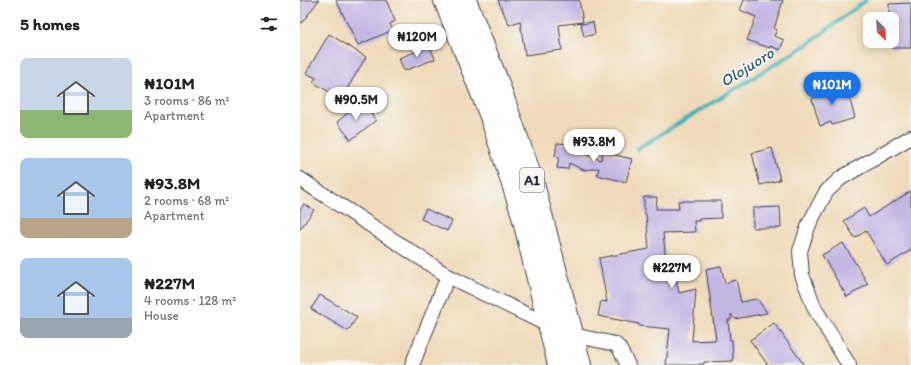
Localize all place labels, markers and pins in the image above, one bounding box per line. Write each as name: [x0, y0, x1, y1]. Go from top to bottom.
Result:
pin: ₦120M: [389, 24, 445, 58]
pin: ₦101M: [804, 72, 860, 106]
pin: ₦90.5M: [323, 87, 389, 121]
pin: ₦93.8M: [561, 129, 627, 163]
pin: ₦227M: [644, 255, 700, 289]

